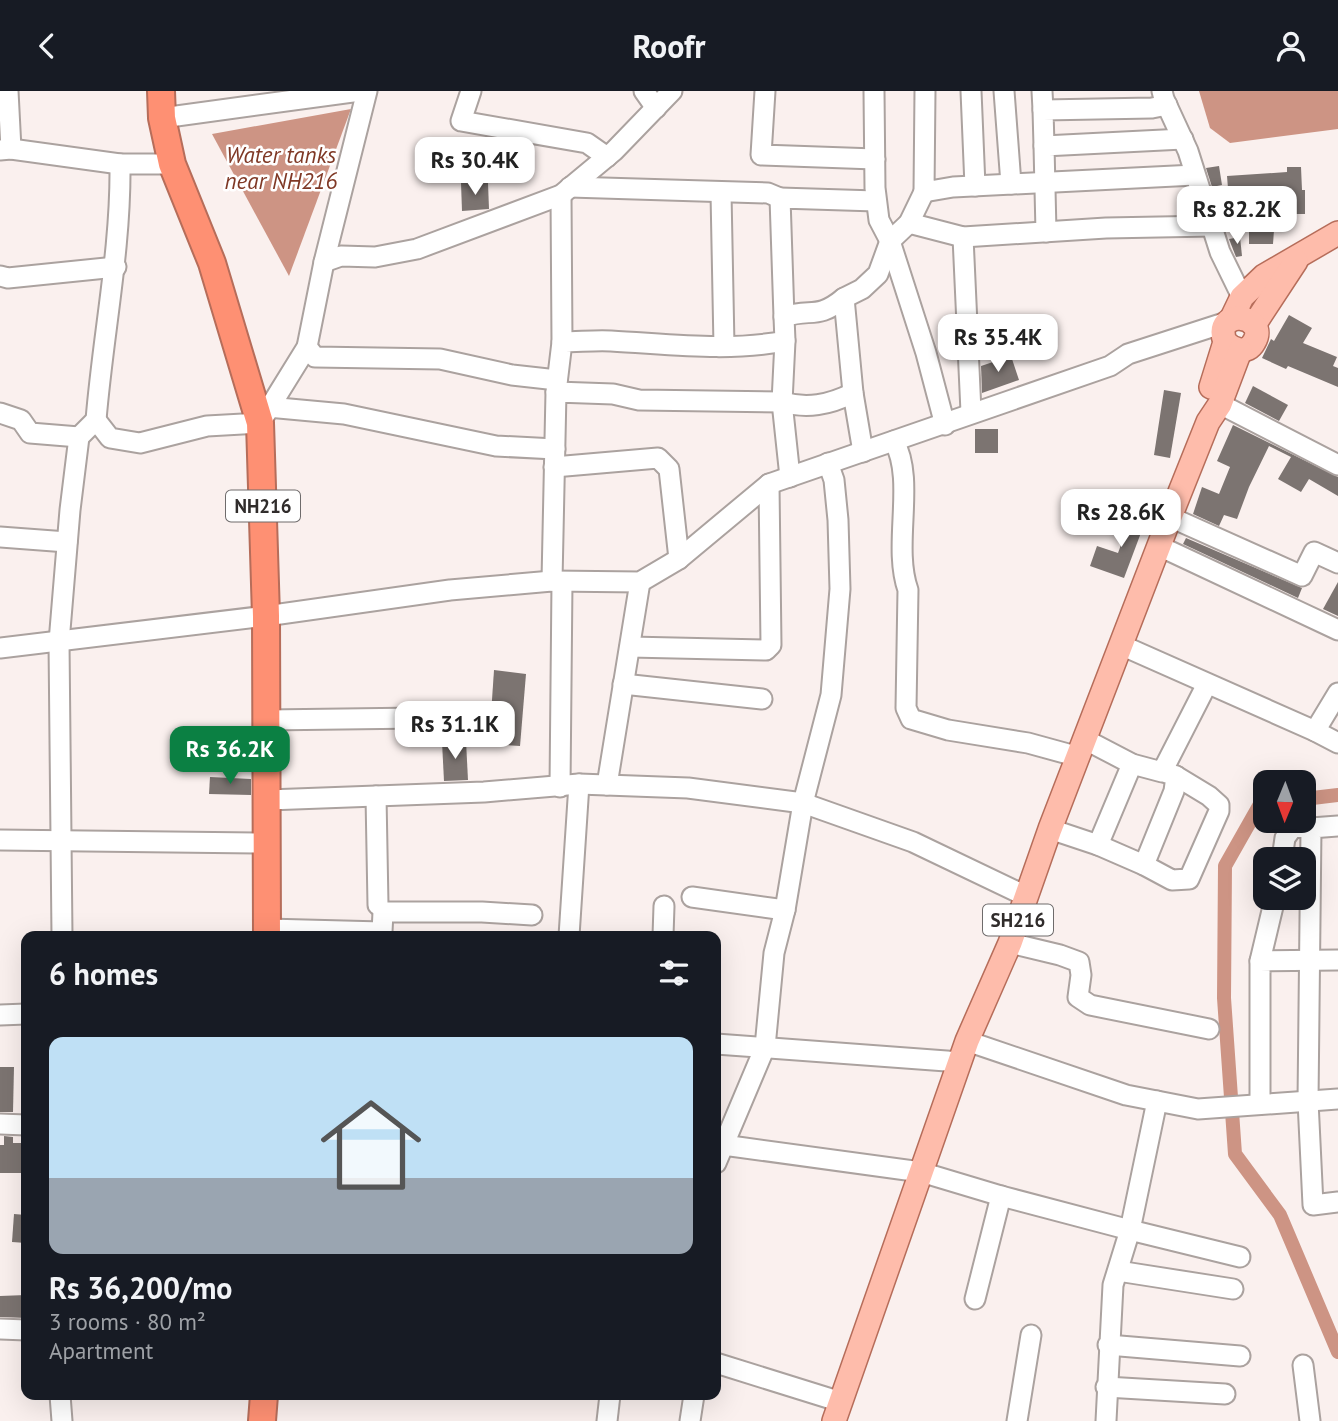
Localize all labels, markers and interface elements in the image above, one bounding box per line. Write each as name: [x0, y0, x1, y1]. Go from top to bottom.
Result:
text: Roofr: [632, 25, 706, 67]
icon: back: [28, 27, 66, 65]
icon: person: [1272, 27, 1310, 65]
pin: Rs 30.4K: [403, 137, 547, 197]
water label: Water tanks near NH216: [225, 140, 337, 195]
text: Rs 30.4K: [431, 145, 519, 174]
pin: Rs 82.2K: [1165, 187, 1309, 246]
text: Rs 82.2K: [1193, 194, 1281, 223]
pin: Rs 35.4K: [926, 315, 1070, 374]
text: Rs 35.4K: [954, 322, 1042, 351]
pin: Rs 28.6K: [1049, 489, 1193, 549]
road number: NH216: [226, 491, 300, 521]
text: Rs 28.6K: [1077, 497, 1165, 526]
pin: Rs 31.1K: [383, 701, 527, 761]
text: Rs 31.1K: [411, 709, 499, 738]
pin: Rs 36.2K: [158, 727, 302, 786]
text: Rs 36.2K: [186, 734, 274, 763]
north arrow: [1253, 770, 1316, 833]
map controls: [1253, 770, 1316, 910]
button: layers: [1253, 847, 1316, 910]
road number: SH216: [983, 905, 1053, 935]
text: 6 homes: [49, 954, 158, 993]
icon: filters: [655, 954, 693, 992]
icon: home: [308, 1082, 434, 1208]
text: Rs 36,200/mo: [49, 1268, 232, 1307]
text: 3 rooms · 80 m²: [49, 1307, 206, 1336]
text: Apartment: [49, 1336, 153, 1365]

